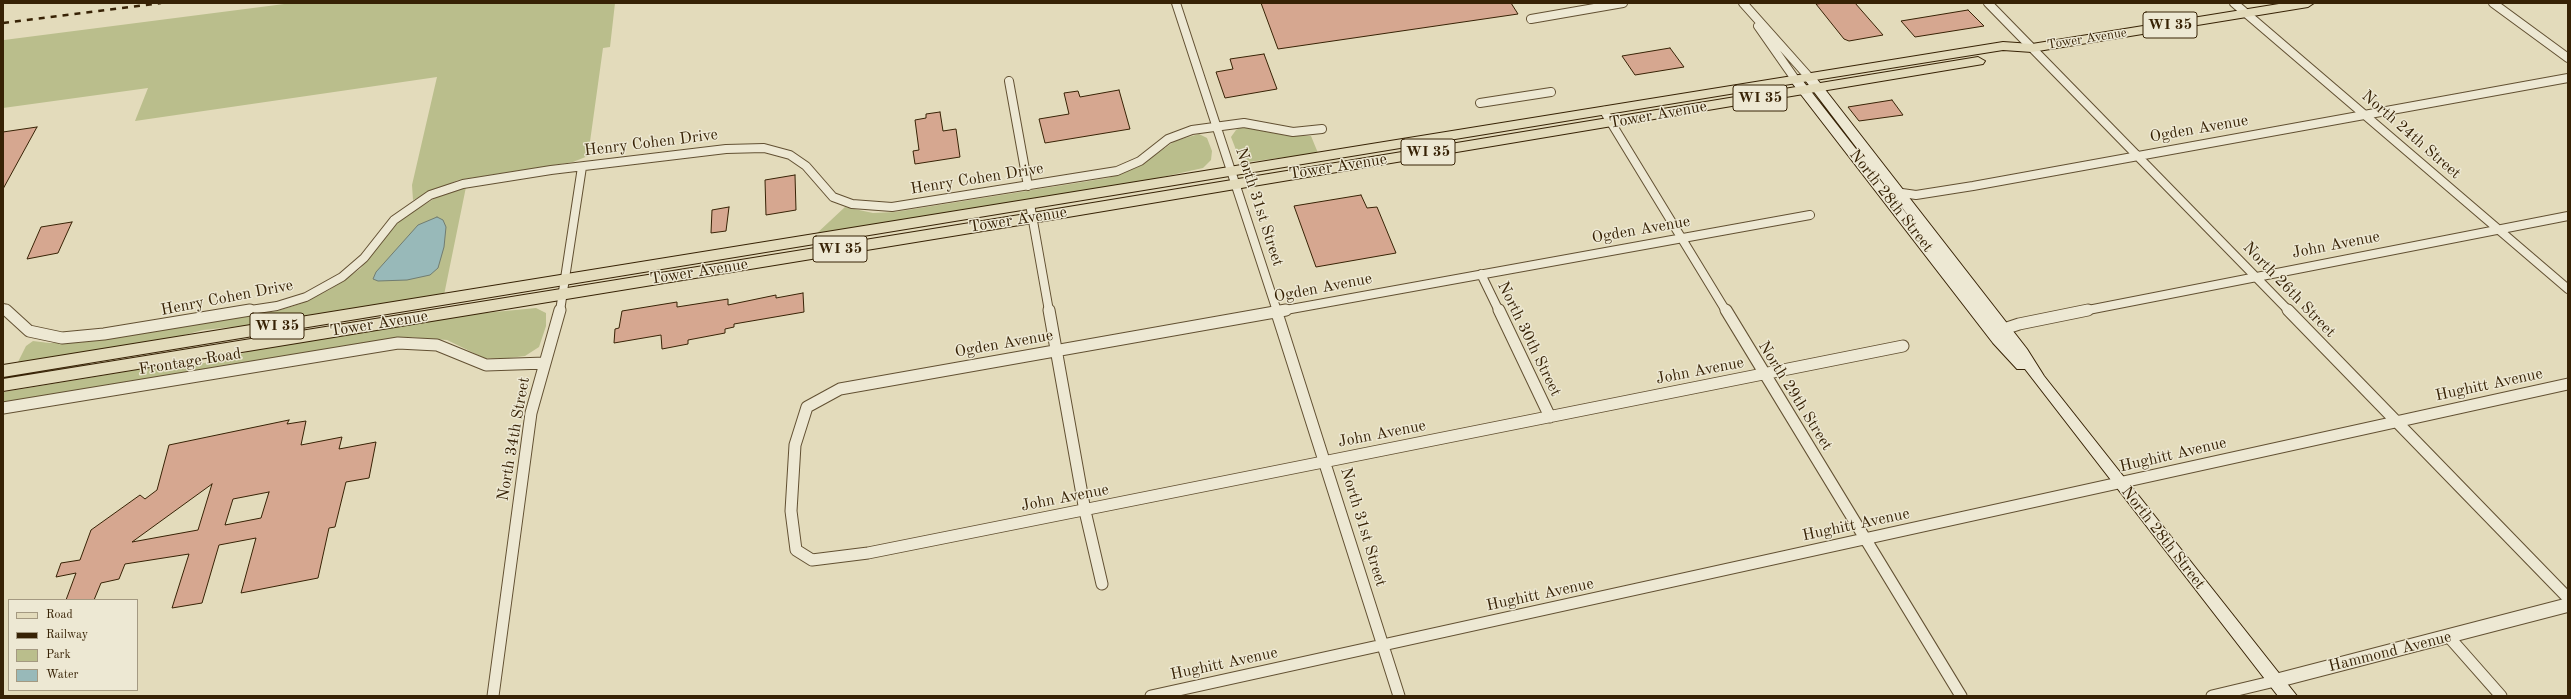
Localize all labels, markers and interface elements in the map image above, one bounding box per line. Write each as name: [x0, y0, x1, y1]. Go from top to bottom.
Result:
road number: WI 35: [2143, 12, 2197, 38]
street label: Tower Avenue: [2046, 25, 2128, 53]
road number: WI 35: [1733, 85, 1787, 111]
street label: North 24th Street: [2357, 87, 2465, 183]
street label: Tower Avenue: [1608, 97, 1708, 133]
street label: Ogden Avenue: [2148, 111, 2250, 147]
street label: Henry Cohen Drive: [583, 125, 719, 161]
road number: WI 35: [1401, 139, 1455, 165]
street label: North 31st Street: [1231, 145, 1287, 269]
street label: North 28th Street: [1845, 146, 1937, 256]
street label: Tower Avenue: [1288, 150, 1388, 184]
street label: Henry Cohen Drive: [909, 159, 1045, 199]
street label: Tower Avenue: [968, 203, 1068, 237]
street label: Ogden Avenue: [1590, 212, 1692, 248]
street label: John Avenue: [2290, 227, 2382, 263]
road number: WI 35: [813, 236, 867, 262]
street label: North 26th Street: [2239, 238, 2339, 342]
street label: Tower Avenue: [649, 255, 749, 289]
street label: Ogden Avenue: [1272, 269, 1374, 307]
street label: Henry Cohen Drive: [159, 276, 295, 320]
street label: North 30th Street: [1493, 278, 1565, 400]
street label: Tower Avenue: [329, 307, 429, 341]
road number: WI 35: [250, 313, 304, 339]
street label: Ogden Avenue: [953, 326, 1055, 362]
street label: North 29th Street: [1754, 338, 1836, 454]
street label: Frontage Road: [137, 344, 243, 380]
street label: John Avenue: [1654, 353, 1746, 389]
street label: Hughitt Avenue: [2434, 364, 2544, 406]
street label: North 34th Street: [494, 376, 534, 502]
street label: John Avenue: [1336, 416, 1428, 452]
street label: Hughitt Avenue: [2118, 433, 2228, 477]
street label: North 31st Street: [1336, 465, 1390, 589]
street label: John Avenue: [1019, 480, 1111, 516]
street label: North 28th Street: [2117, 483, 2209, 593]
street label: Hughitt Avenue: [1801, 504, 1911, 546]
street label: Hughitt Avenue: [1485, 574, 1595, 616]
legend: [8, 599, 138, 691]
text: Road: [46, 609, 73, 621]
street label: Hammond Avenue: [2326, 627, 2454, 677]
text: Railway: [46, 629, 88, 641]
street label: Hughitt Avenue: [1169, 643, 1279, 685]
text: Park: [46, 649, 71, 661]
text: Water: [46, 669, 78, 681]

